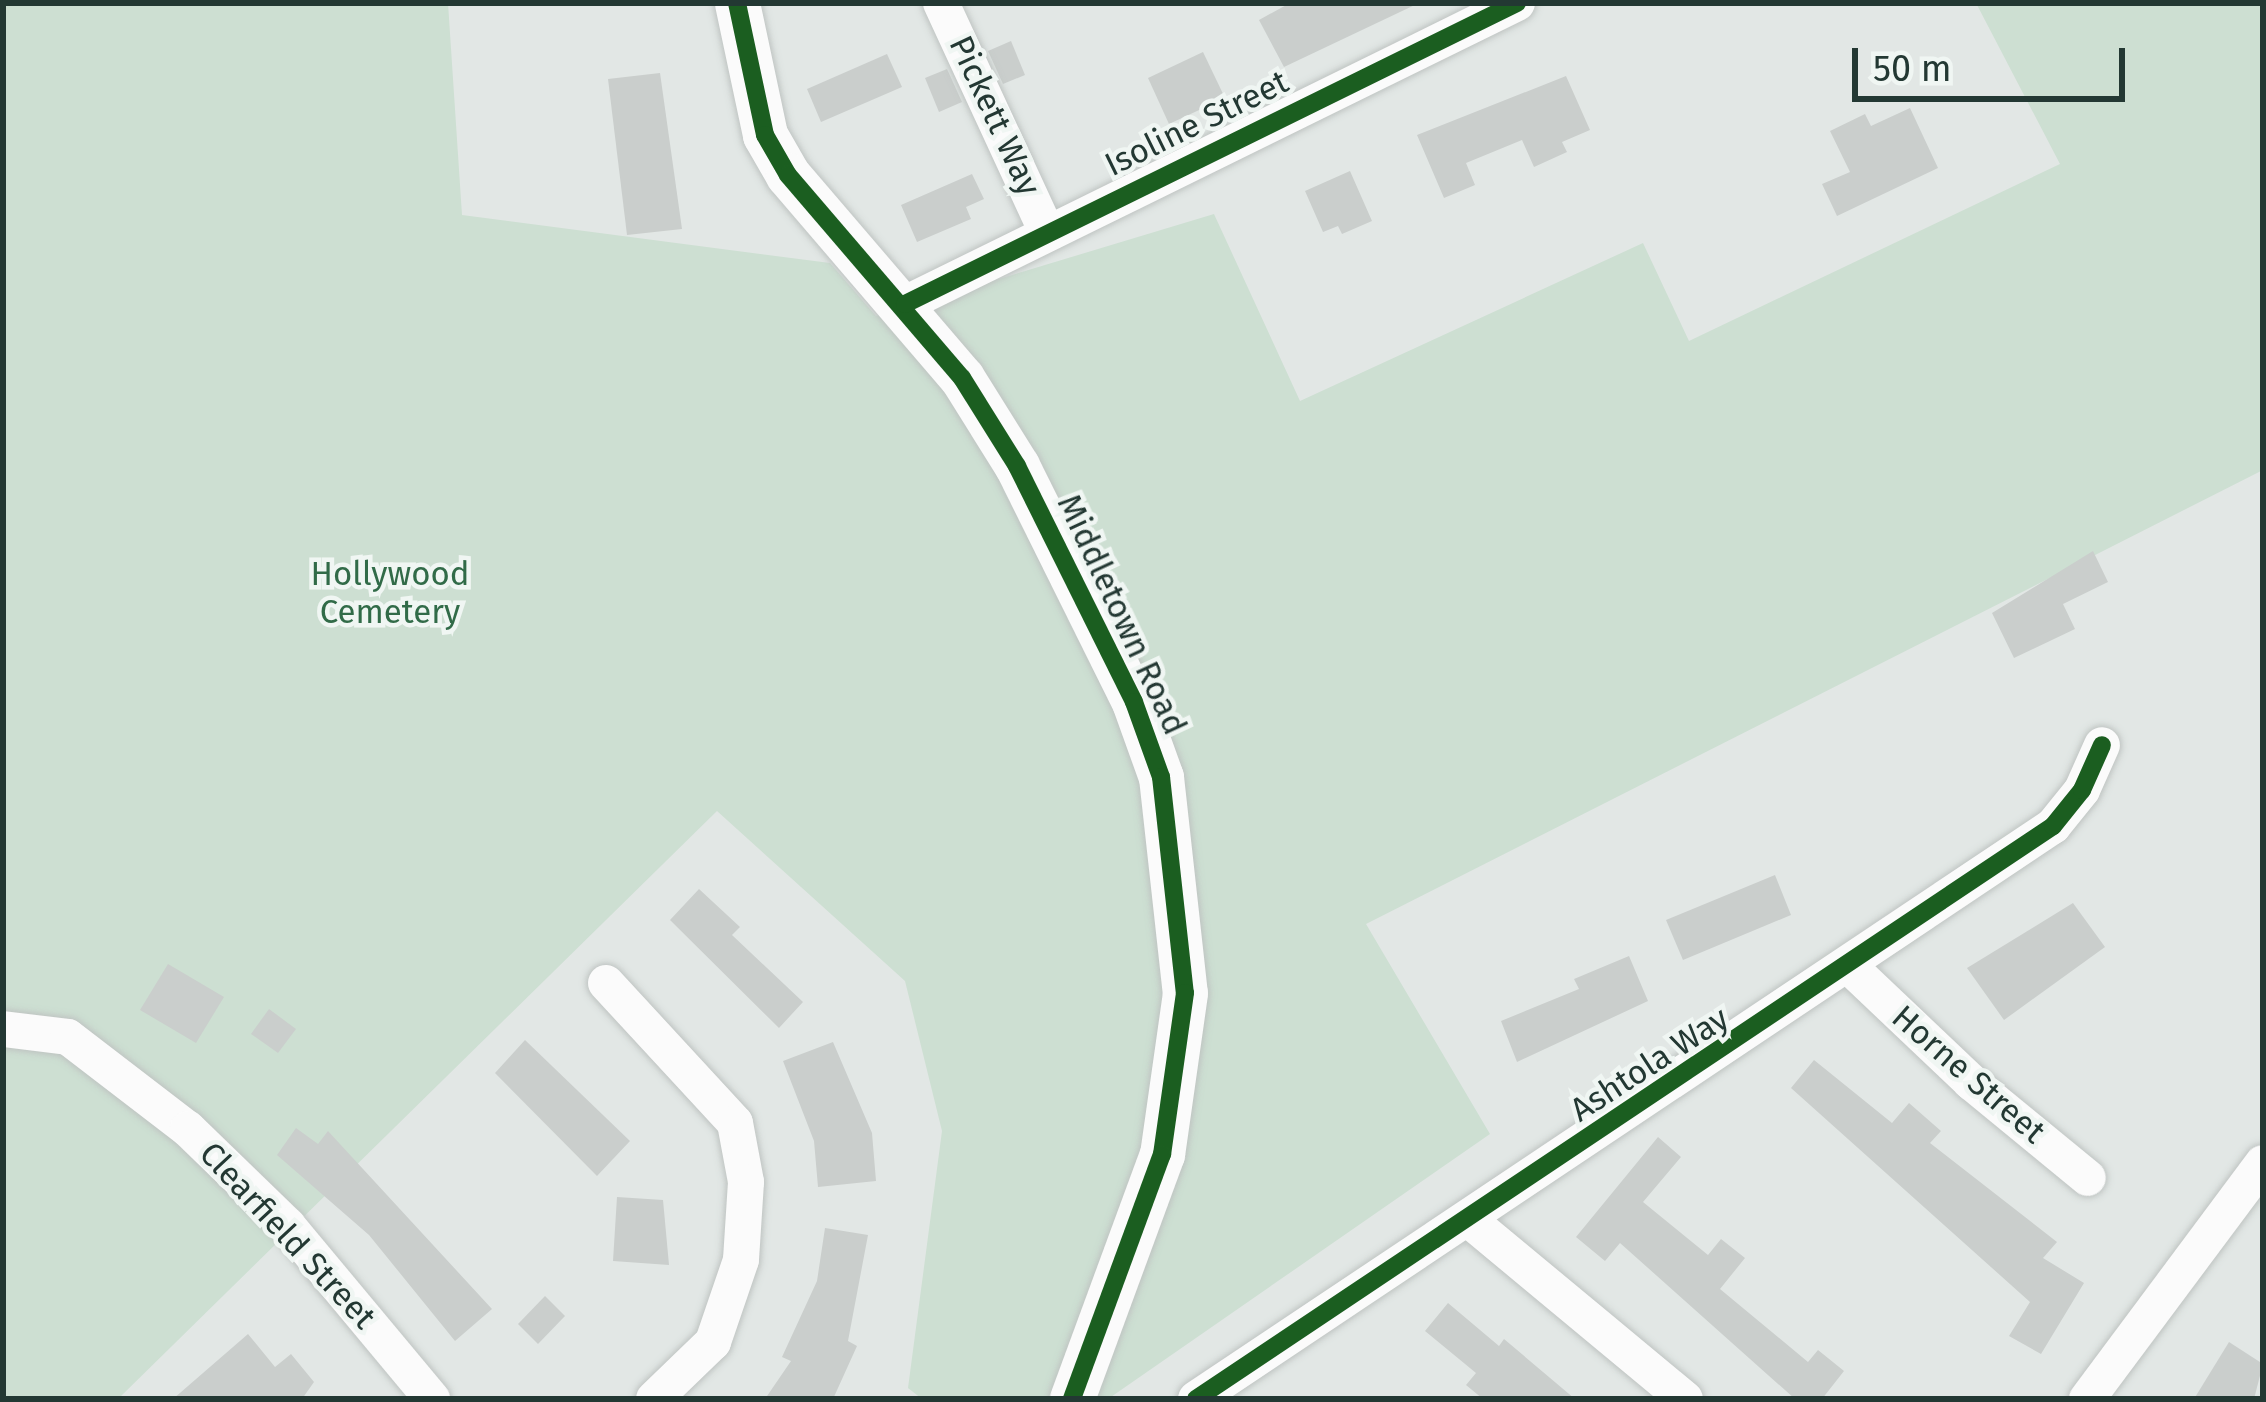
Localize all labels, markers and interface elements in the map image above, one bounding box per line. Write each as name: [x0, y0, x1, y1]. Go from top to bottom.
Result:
scale bar: [1858, 24, 2131, 98]
street label: Pickett Way: [940, 30, 1048, 202]
text: 50 m: [1873, 47, 1952, 91]
street label: Isoline Street: [1099, 63, 1295, 185]
street label: Middletown Road: [1048, 489, 1194, 741]
park label: Hollywood Cemetery: [311, 555, 469, 633]
street label: Horne Street: [1883, 998, 2053, 1152]
street label: Ashtola Way: [1564, 999, 1736, 1131]
street label: Clearfield Street: [191, 1135, 383, 1337]

